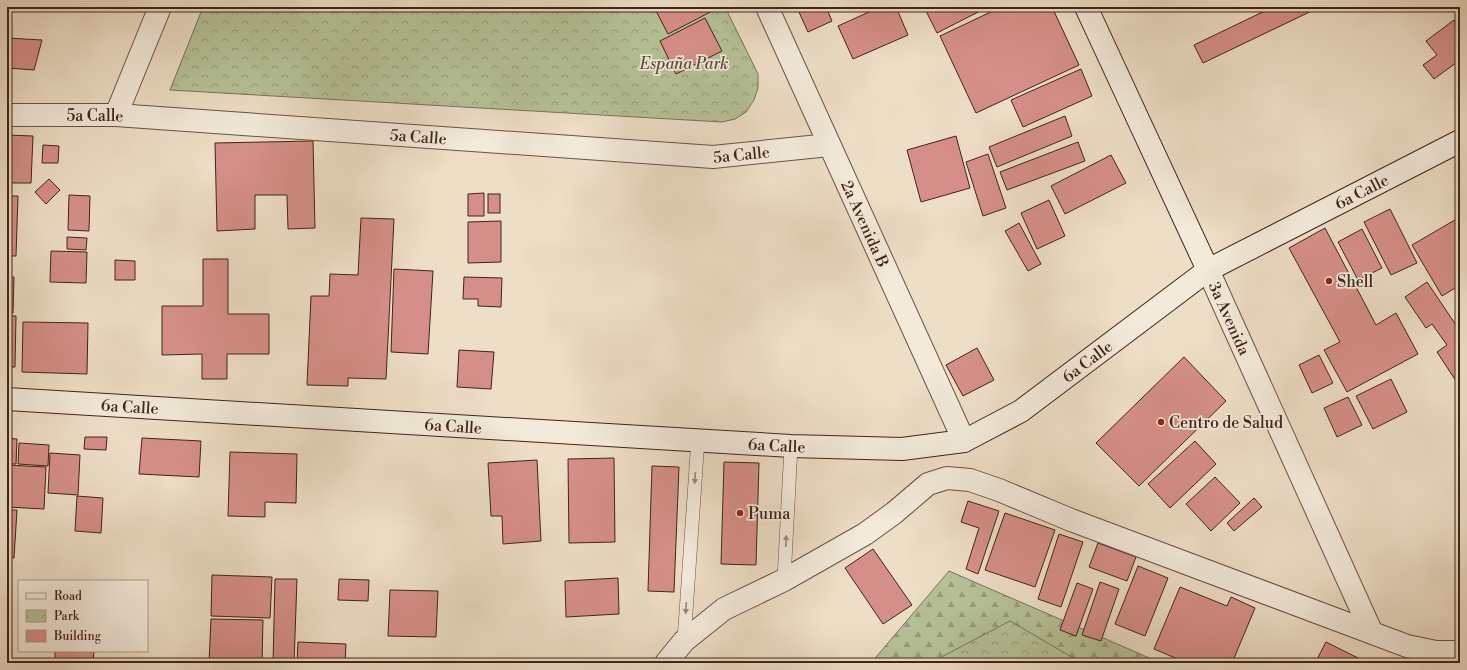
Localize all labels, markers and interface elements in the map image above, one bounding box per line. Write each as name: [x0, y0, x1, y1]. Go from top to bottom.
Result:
park label: España Park: [639, 54, 728, 74]
street label: 5a Calle: [67, 106, 124, 126]
street label: 5a Calle: [389, 125, 447, 149]
street label: 5a Calle: [712, 142, 771, 168]
street label: 6a Calle: [1332, 170, 1392, 214]
street label: 2a Avenida B: [836, 178, 893, 271]
place label: Shell: [1337, 272, 1374, 292]
marker: Shell: [1324, 276, 1334, 286]
street label: 3a Avenida: [1204, 279, 1254, 359]
street label: 6a Calle: [1058, 337, 1117, 387]
street label: 6a Calle: [100, 396, 159, 419]
place label: Centro de Salud: [1169, 413, 1283, 433]
street label: 6a Calle: [424, 415, 483, 438]
marker: Centro de Salud: [1156, 417, 1166, 427]
street label: 6a Calle: [747, 434, 806, 457]
one-way arrow: [692, 472, 699, 484]
place label: Puma: [748, 504, 791, 524]
marker: Puma: [735, 508, 745, 518]
one-way arrow: [782, 535, 789, 547]
legend: [18, 580, 148, 652]
text: Road: [54, 589, 82, 604]
one-way arrow: [683, 602, 690, 614]
text: Park: [54, 609, 80, 624]
text: Building: [53, 629, 102, 644]

